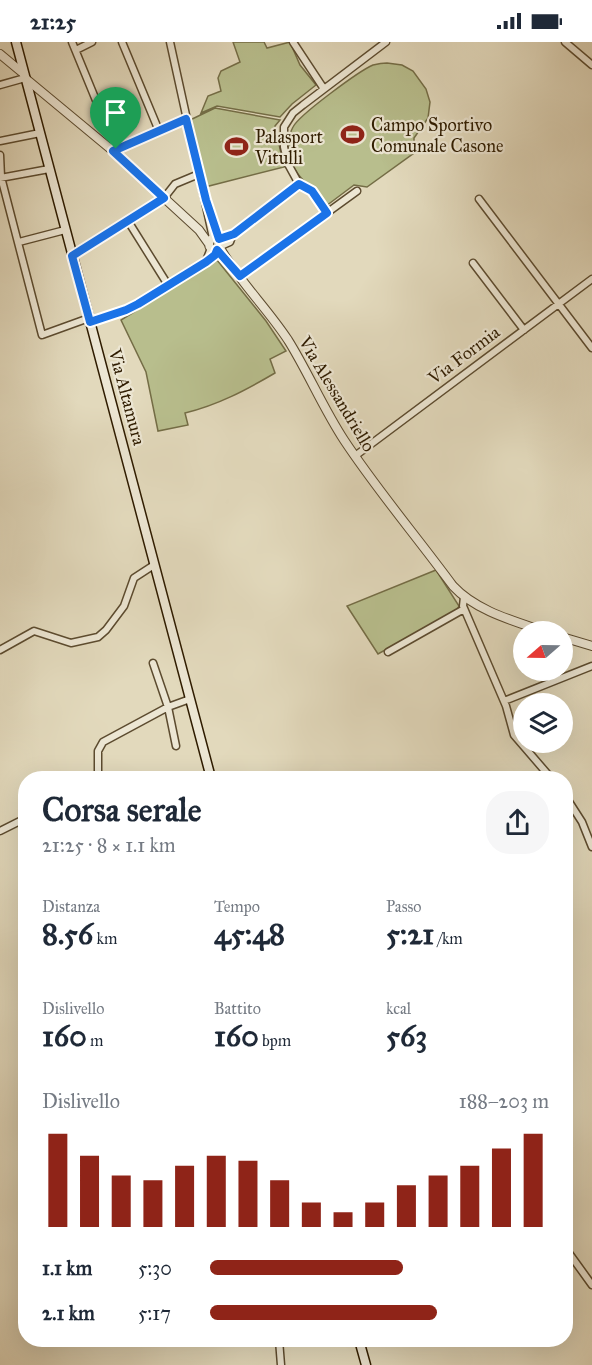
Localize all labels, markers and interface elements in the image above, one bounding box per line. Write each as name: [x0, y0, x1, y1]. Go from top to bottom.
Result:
text: 21:25: [30, 8, 76, 35]
pin: [90, 87, 141, 149]
icon: arrive: [99, 96, 132, 129]
place label: Campo Sportivo Comunale Casone: [371, 114, 503, 157]
sports icon: Campo Sportivo Comunale Casone: [340, 122, 366, 148]
place label: Palasport Vitulli: [254, 126, 324, 169]
sports icon: Palasport Vitulli: [224, 134, 250, 160]
street label: Via Formia: [423, 321, 504, 390]
street label: Via Alessandriello: [293, 331, 380, 456]
street label: Via Altamura: [103, 345, 151, 448]
north arrow: [513, 621, 573, 681]
map controls: [513, 621, 573, 753]
button: layers: [513, 693, 573, 753]
text: Corsa serale: [42, 790, 201, 830]
button: share: [486, 791, 549, 854]
text: 21:25 · 8 × 1.1 km: [42, 833, 176, 857]
text: Distanza: [42, 897, 100, 916]
text: Tempo: [214, 897, 260, 916]
text: Passo: [386, 897, 421, 916]
text: 8.56: [42, 916, 93, 952]
text: 45:48: [214, 916, 285, 952]
text: 5:21: [386, 916, 434, 952]
text: km: [93, 929, 117, 948]
text: /km: [434, 929, 463, 948]
text: Dislivello: [42, 999, 104, 1018]
text: Battito: [214, 999, 261, 1018]
text: kcal: [386, 999, 411, 1018]
text: 160: [42, 1018, 87, 1054]
text: 160: [214, 1018, 259, 1054]
text: 563: [386, 1018, 427, 1054]
text: m: [87, 1031, 104, 1050]
text: bpm: [259, 1031, 291, 1050]
text: Dislivello: [42, 1089, 120, 1113]
text: 188–203 m: [459, 1089, 549, 1113]
text: 1.1 km: [42, 1256, 92, 1280]
text: 5:30: [138, 1256, 172, 1280]
text: 2.1 km: [42, 1301, 95, 1325]
text: 5:17: [138, 1301, 171, 1325]

